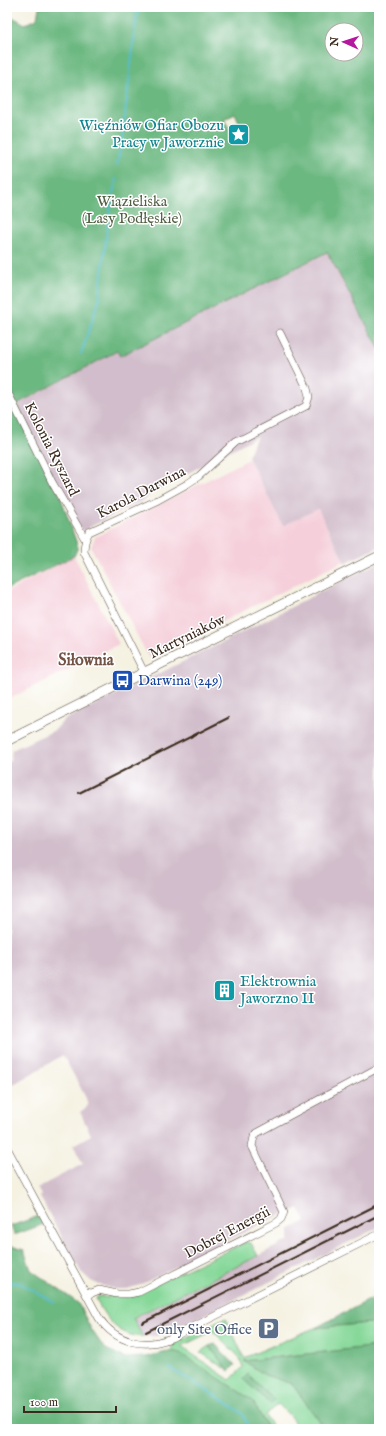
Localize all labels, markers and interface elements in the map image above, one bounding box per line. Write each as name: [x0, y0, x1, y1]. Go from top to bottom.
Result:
north arrow: [324, 22, 364, 62]
text: N: [328, 36, 342, 48]
place label: Więźniów Ofiar Obozu Pracy w Jaworznie: [79, 116, 224, 152]
place icon: Więźniów Ofiar Obozu Pracy w Jaworznie: [226, 121, 252, 147]
park label: Wiązieliska (Lasy Podłęskie): [82, 192, 182, 228]
street label: Kolonia Ryszard: [20, 399, 84, 500]
street label: Karola Darwina: [94, 462, 189, 523]
street label: Martyniaków: [146, 609, 230, 663]
district label: Siłownia: [58, 651, 115, 671]
bus stop icon: Darwina (249): [109, 667, 135, 693]
place label: Darwina (249): [138, 671, 222, 690]
place label: Elektrownia Jaworzno II: [238, 972, 317, 1008]
building icon: Elektrownia Jaworzno II: [212, 977, 238, 1003]
street label: Dobrej Energii: [181, 1202, 273, 1263]
parking icon: only Site Office: [255, 1316, 281, 1342]
place label: only Site Office: [157, 1320, 252, 1339]
scale bar: [24, 1388, 116, 1414]
text: 100 m: [30, 1395, 58, 1410]

